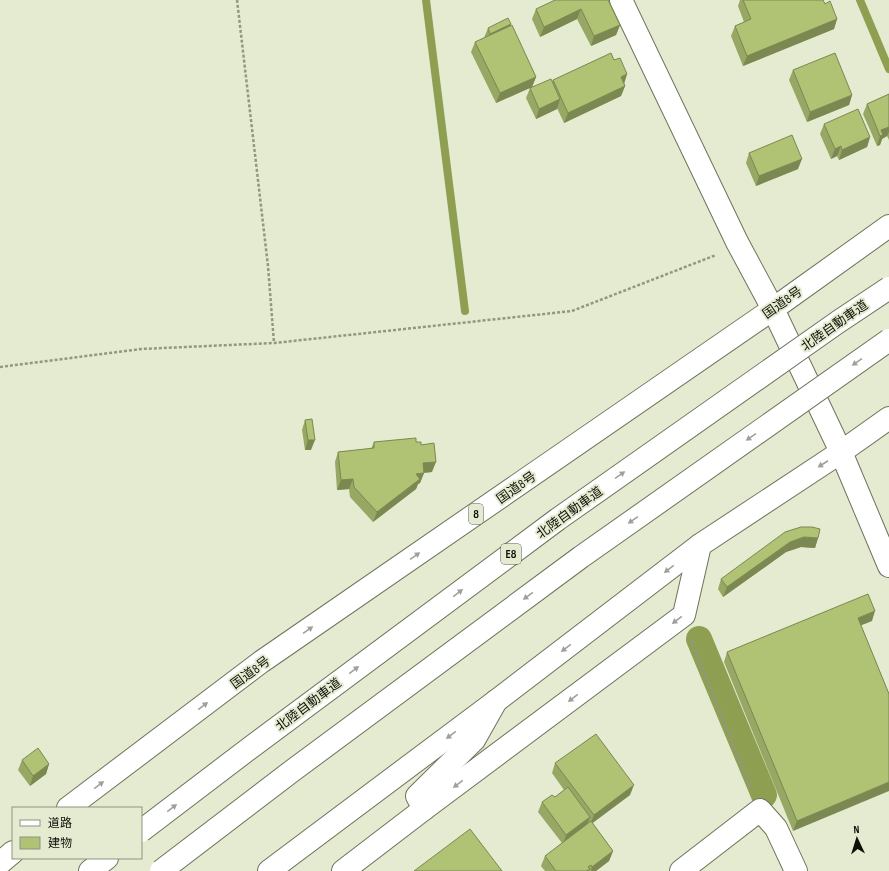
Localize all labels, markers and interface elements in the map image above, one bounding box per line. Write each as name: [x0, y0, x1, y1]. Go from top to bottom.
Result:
street label: 国道8号: [760, 283, 805, 322]
street label: 北陸自動車道: [798, 297, 871, 355]
one-way arrow: [851, 358, 862, 366]
one-way arrow: [745, 433, 756, 441]
one-way arrow: [817, 461, 829, 468]
street label: 国道8号: [494, 468, 539, 507]
one-way arrow: [615, 471, 625, 479]
street label: 北陸自動車道: [533, 483, 606, 542]
road number: 8: [469, 504, 483, 524]
one-way arrow: [628, 516, 639, 524]
road number: E8: [501, 544, 521, 564]
one-way arrow: [410, 552, 420, 560]
one-way arrow: [663, 565, 674, 573]
one-way arrow: [453, 589, 464, 597]
one-way arrow: [523, 592, 533, 600]
one-way arrow: [672, 616, 683, 624]
one-way arrow: [303, 626, 313, 634]
one-way arrow: [560, 644, 571, 652]
street label: 国道8号: [228, 653, 273, 692]
one-way arrow: [348, 666, 359, 674]
street label: 北陸自動車道: [273, 675, 345, 735]
one-way arrow: [568, 694, 578, 702]
one-way arrow: [198, 703, 208, 711]
one-way arrow: [446, 731, 456, 739]
one-way arrow: [94, 780, 105, 789]
one-way arrow: [452, 780, 463, 788]
one-way arrow: [166, 803, 177, 812]
legend: [12, 807, 142, 859]
text: 道路: [48, 816, 72, 831]
north arrow: [837, 819, 877, 859]
text: N: [853, 823, 860, 836]
text: 建物: [48, 836, 72, 851]

